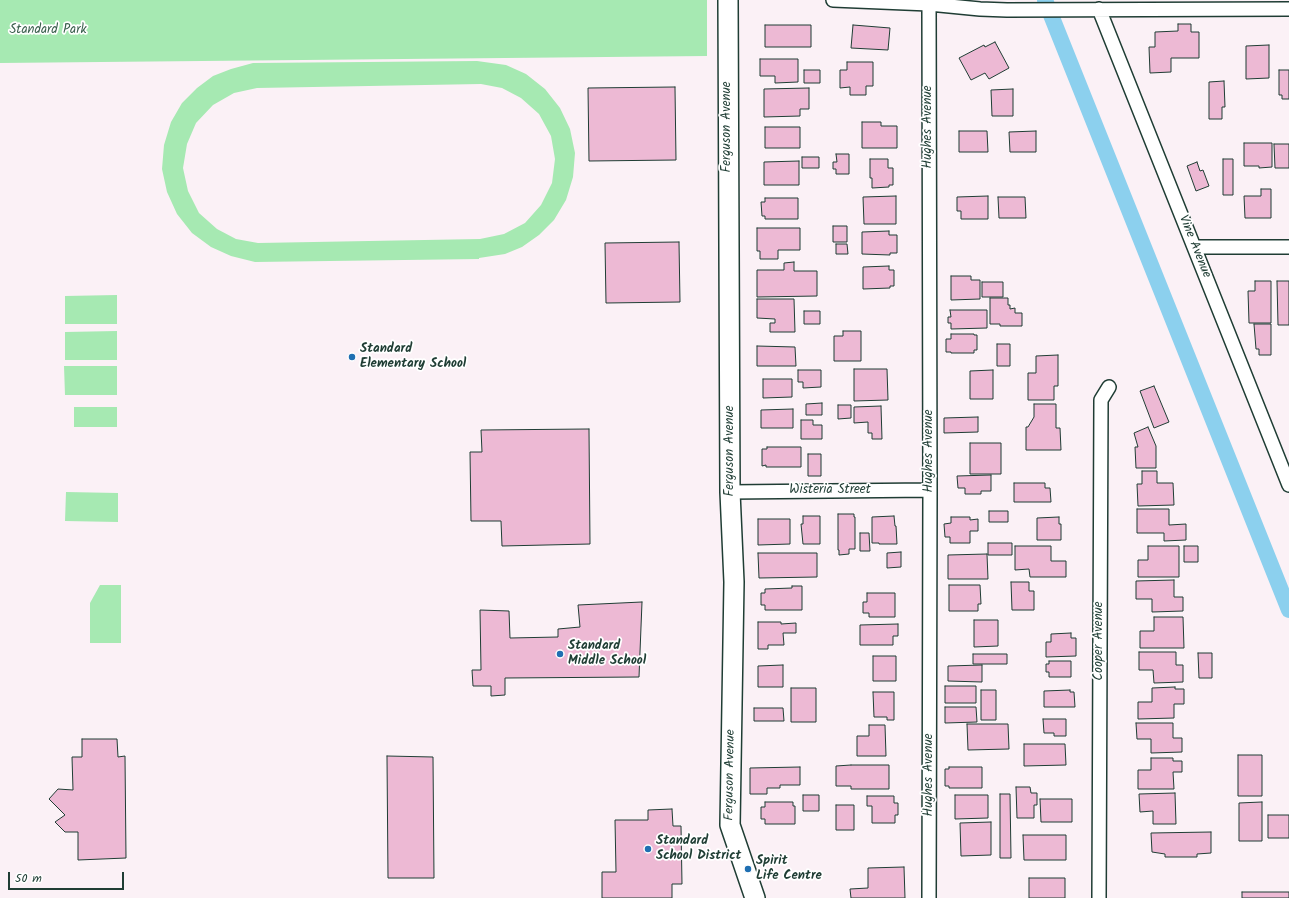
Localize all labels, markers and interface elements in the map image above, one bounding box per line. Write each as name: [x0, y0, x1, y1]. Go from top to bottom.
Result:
park label: Standard Park: [9, 23, 87, 39]
street label: Ferguson Avenue: [720, 81, 736, 173]
street label: Hughes Avenue: [921, 86, 937, 168]
street label: Vine Avenue: [1174, 213, 1214, 281]
place label: Standard Elementary School: [360, 342, 466, 373]
marker: Standard Elementary School: [347, 352, 357, 362]
street label: Ferguson Avenue: [723, 405, 739, 497]
street label: Hughes Avenue: [922, 410, 938, 492]
street label: Wisteria Street: [789, 483, 871, 499]
street label: Cooper Avenue: [1092, 601, 1108, 681]
place label: Standard Middle School: [568, 639, 646, 670]
marker: Standard Middle School: [555, 649, 565, 659]
street label: Ferguson Avenue: [722, 729, 740, 821]
street label: Hughes Avenue: [922, 734, 938, 816]
place label: Standard School District: [656, 834, 741, 865]
marker: Standard School District: [643, 844, 653, 854]
place label: Spirit Life Centre: [756, 854, 822, 885]
scale bar: [10, 864, 126, 890]
marker: Spirit Life Centre: [743, 864, 753, 874]
text: 50 m: [15, 869, 42, 888]

